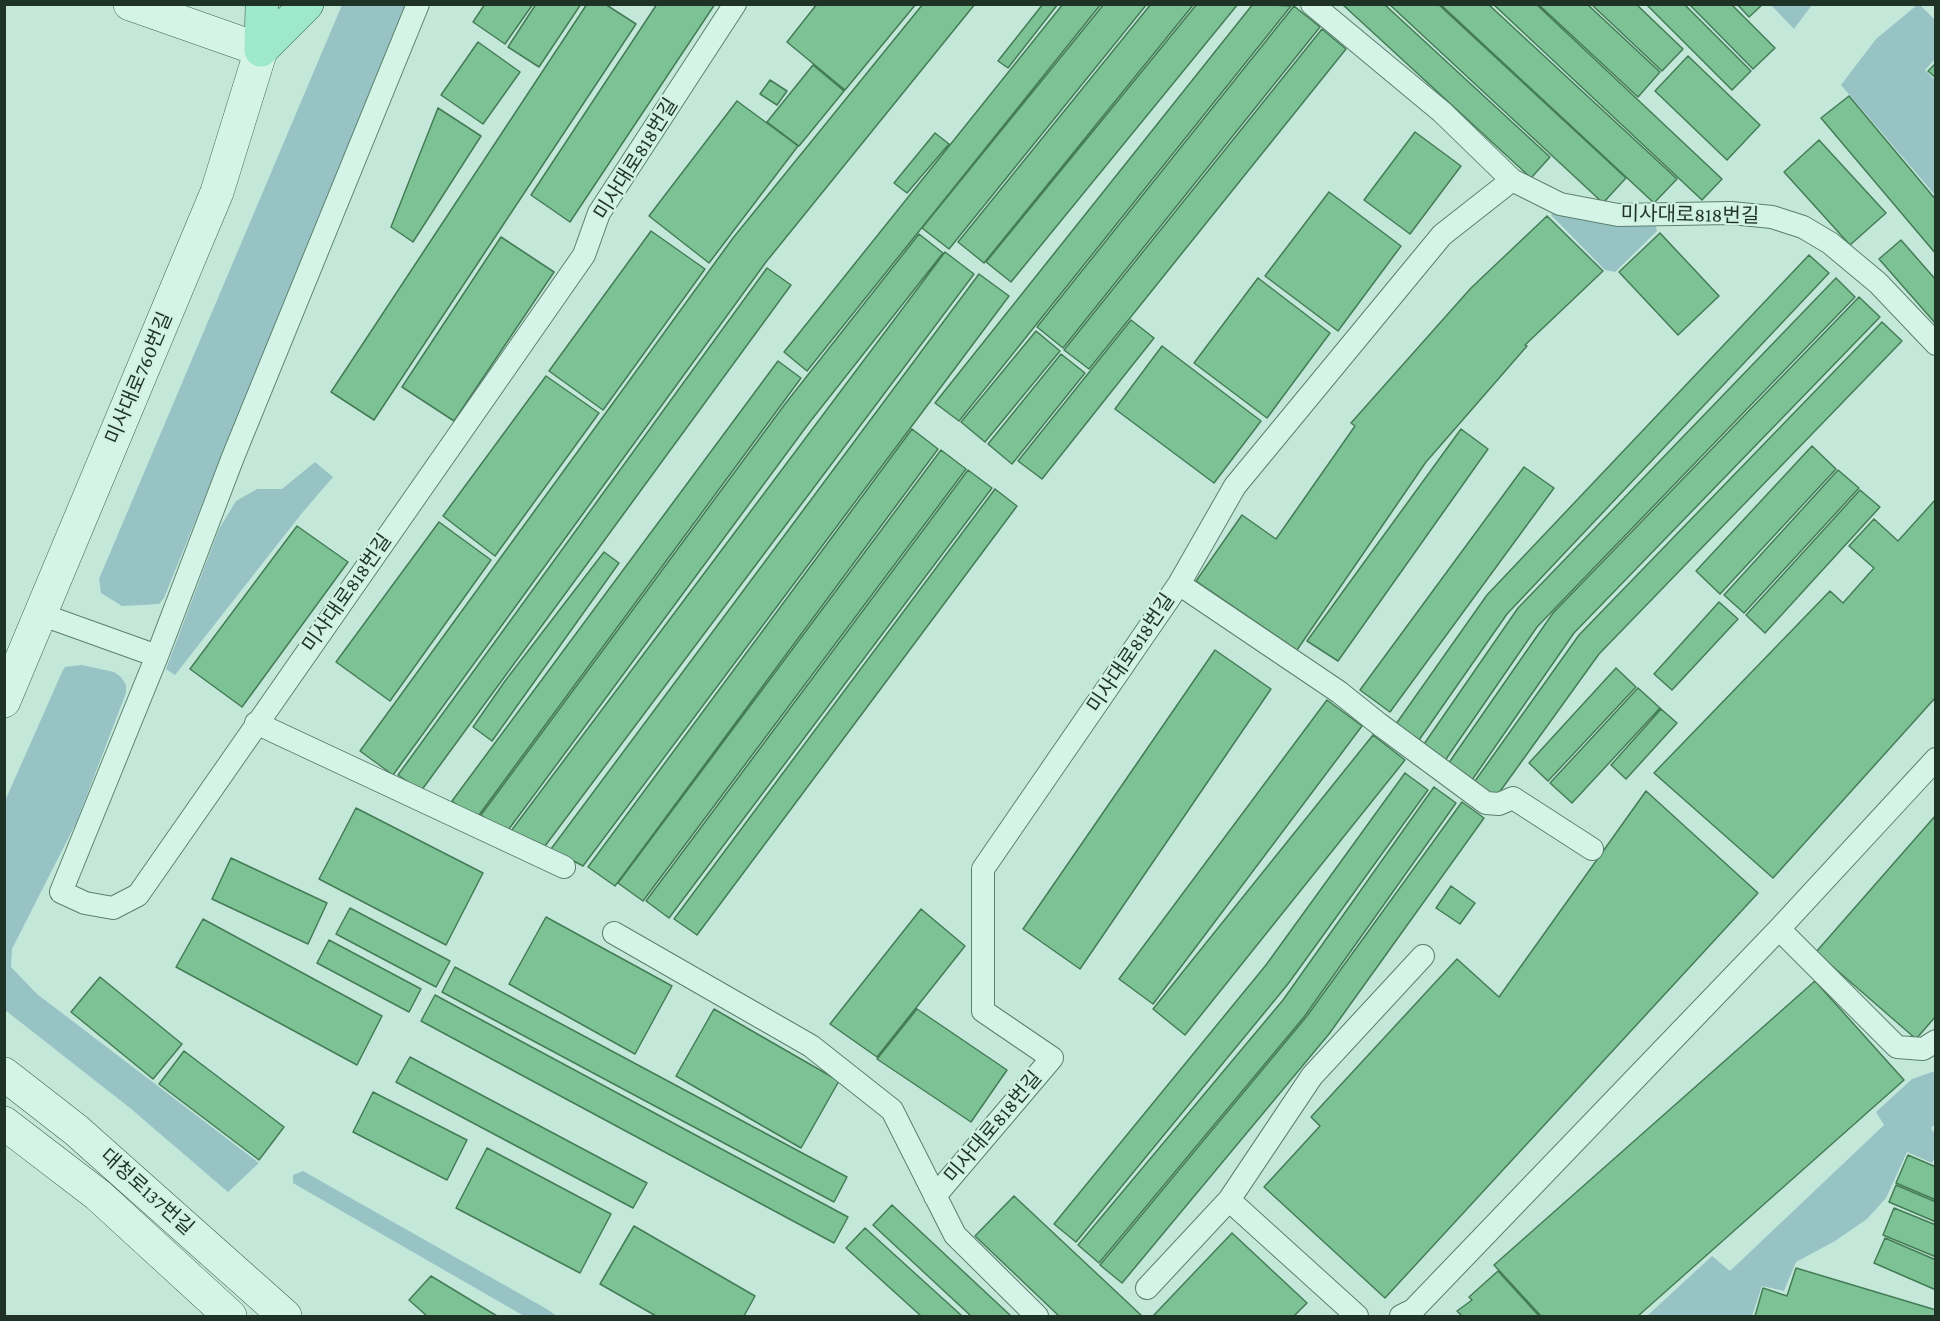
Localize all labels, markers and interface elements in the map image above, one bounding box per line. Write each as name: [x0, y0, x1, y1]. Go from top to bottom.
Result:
street label: 미사대로818번길: [589, 94, 683, 224]
street label: 미사대로818번길: [1621, 202, 1759, 228]
street label: 미사대로760번길: [100, 308, 178, 448]
street label: 미사대로818번길: [297, 529, 397, 657]
street label: 미사대로818번길: [1082, 589, 1180, 717]
street label: 미사대로818번길: [939, 1066, 1047, 1188]
street label: 대청로137번길: [95, 1144, 199, 1240]

